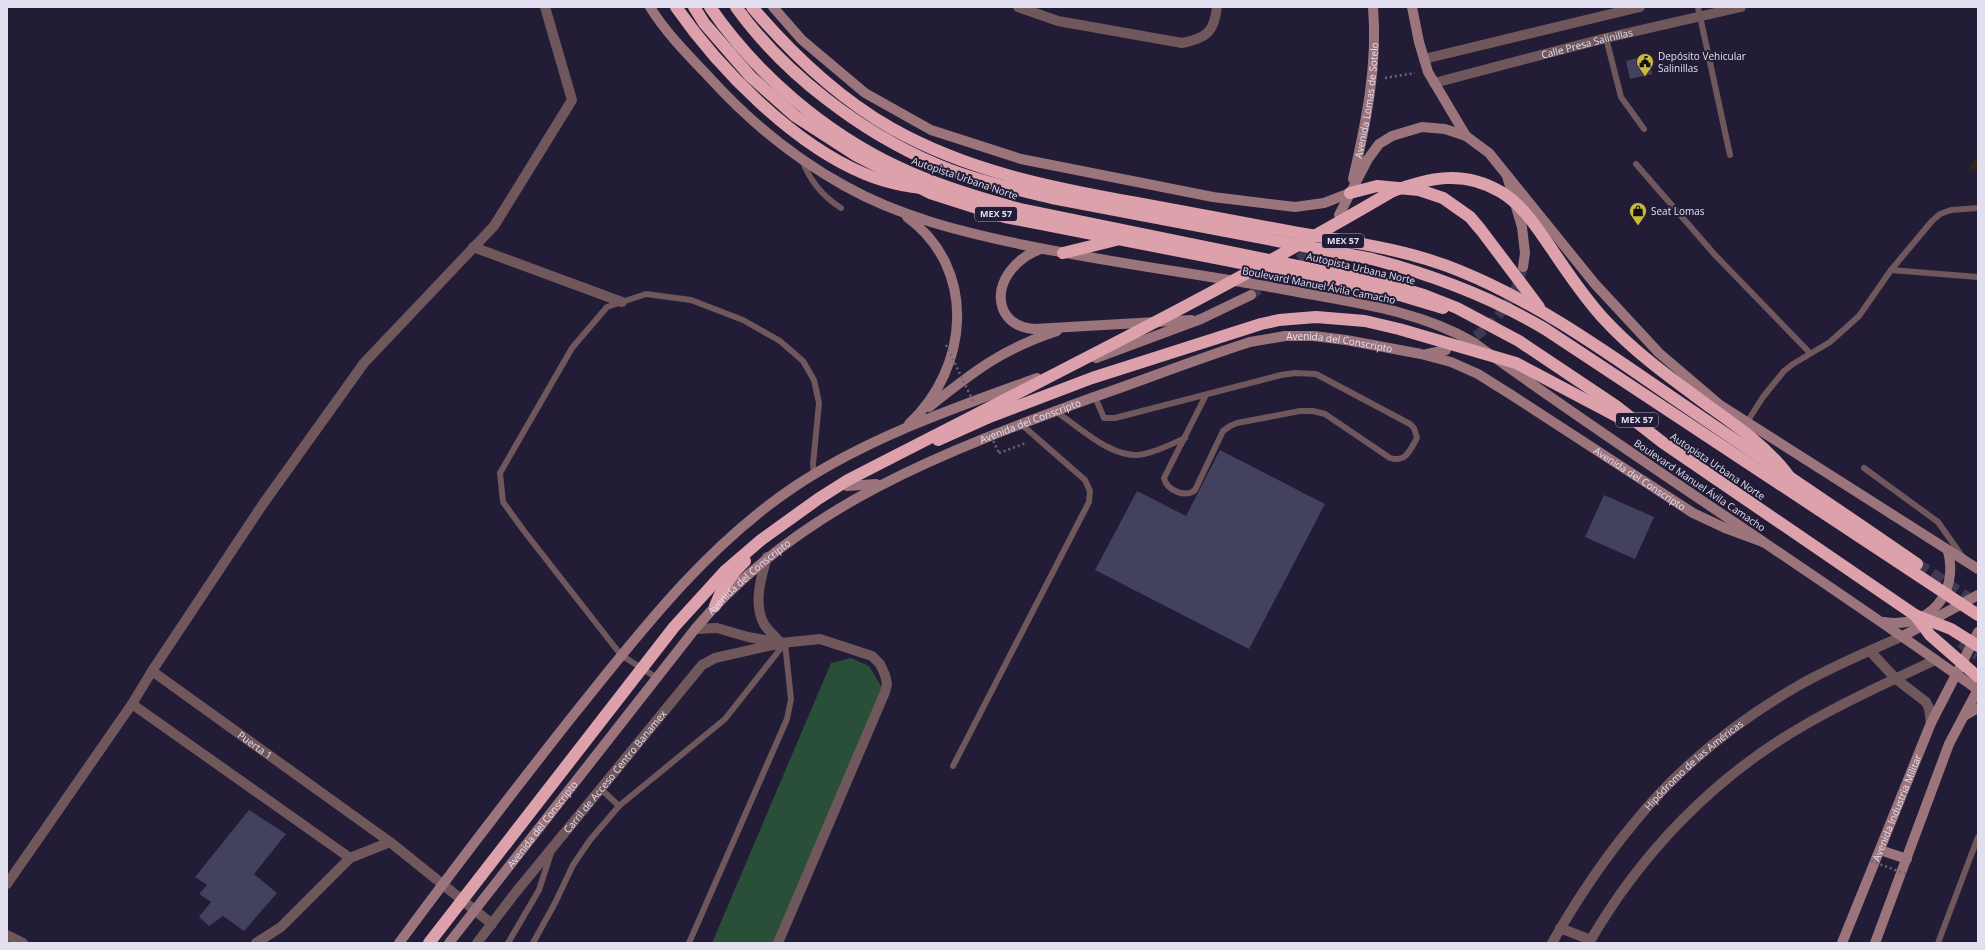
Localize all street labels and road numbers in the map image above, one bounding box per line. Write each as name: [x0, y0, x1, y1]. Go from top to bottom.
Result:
street label: Calle Presa Salinillas: [1540, 25, 1634, 62]
street label: Avenida Lomas de Sotelo: [1351, 42, 1381, 160]
street label: Autopista Urbana Norte: [910, 153, 1020, 203]
road number: MEX 57: [975, 207, 1017, 221]
road number: MEX 57: [1322, 234, 1364, 248]
street label: Autopista Urbana Norte: [1305, 249, 1417, 287]
street label: Boulevard Manuel Ávila Camacho: [1241, 263, 1397, 307]
street label: Avenida del Conscripto: [1286, 329, 1394, 356]
street label: Avenida del Conscripto: [977, 395, 1083, 447]
road number: MEX 57: [1616, 413, 1658, 427]
street label: Autopista Urbana Norte: [1668, 429, 1768, 503]
street label: Boulevard Manuel Ávila Camacho: [1632, 436, 1768, 534]
street label: Avenida del Conscripto: [1591, 443, 1689, 514]
street label: Avenida del Conscripto: [704, 536, 793, 618]
street label: Carril de Acceso Centro Banamex: [560, 706, 670, 836]
street label: Hipódromo de las Américas: [1641, 716, 1746, 813]
street label: Puerta 1: [235, 728, 275, 762]
street label: Avenida Industria Militar: [1869, 752, 1925, 863]
street label: Avenida del Conscripto: [504, 778, 581, 871]

